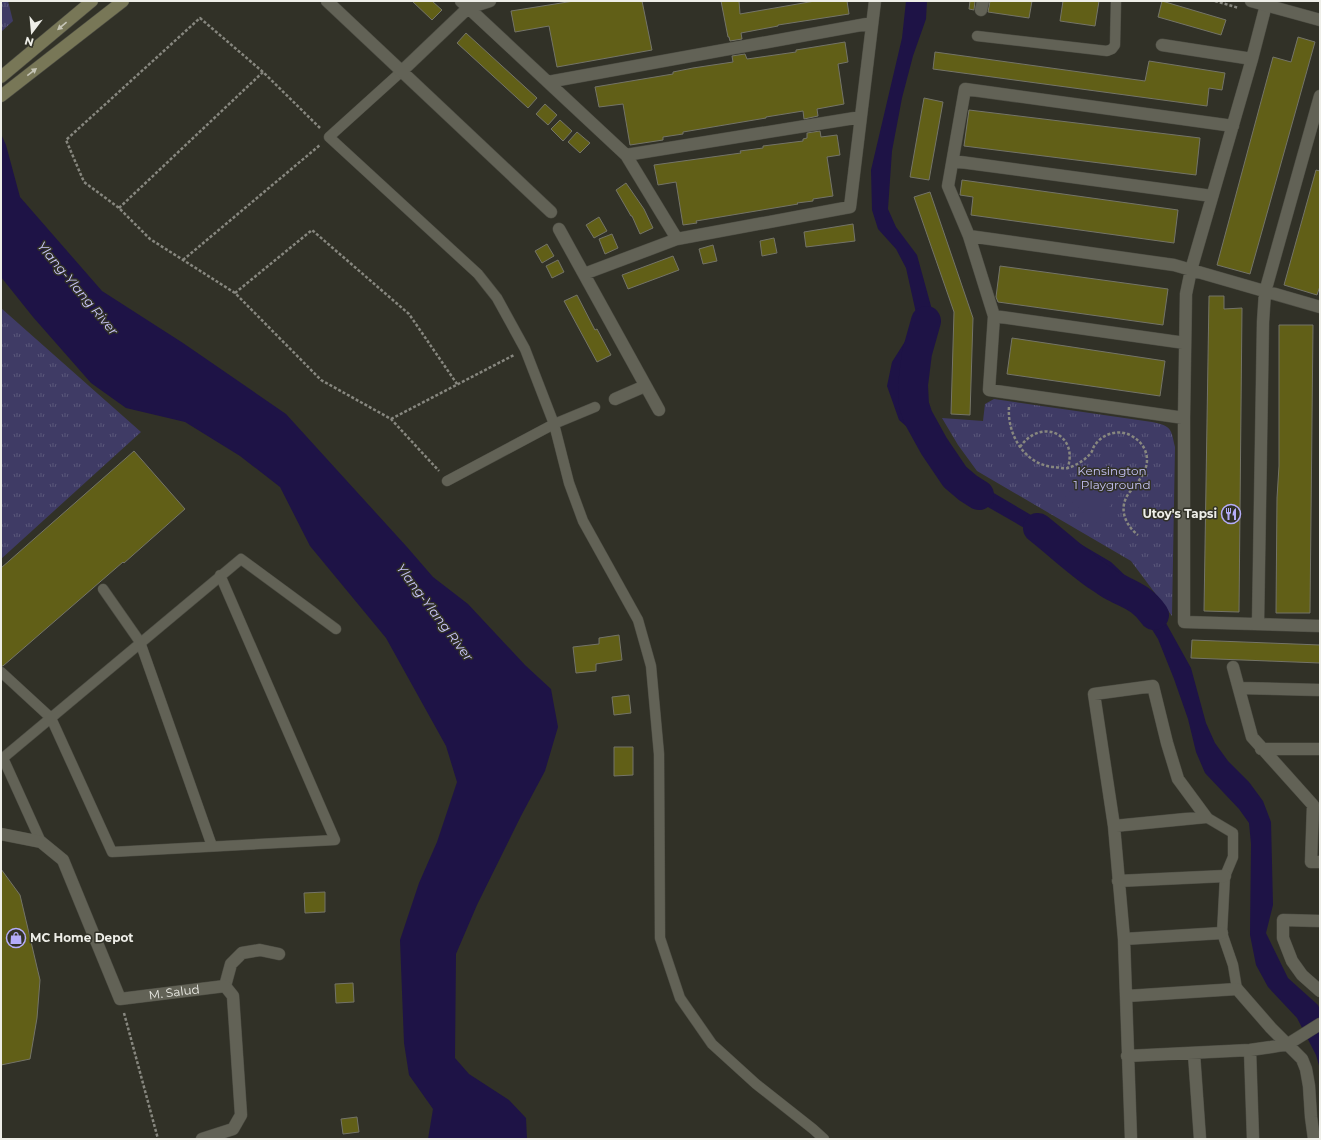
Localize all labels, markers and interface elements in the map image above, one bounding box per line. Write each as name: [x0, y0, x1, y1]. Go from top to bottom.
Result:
north arrow: [12, 12, 52, 52]
one-way arrow: [57, 22, 67, 31]
text: N: [23, 34, 35, 50]
one-way arrow: [26, 67, 37, 76]
water label: Ylang-Ylang River: [34, 238, 122, 339]
park label: Kensington 1 Playground: [1073, 463, 1151, 492]
restaurant icon: Utoy's Tapsi: [1220, 503, 1242, 525]
place label: Utoy's Tapsi: [1142, 506, 1217, 521]
water label: Ylang-Ylang River: [393, 560, 477, 664]
shop icon: MC Home Depot: [5, 927, 27, 949]
place label: MC Home Depot: [30, 930, 134, 945]
street label: M. Salud: [148, 981, 200, 1002]

